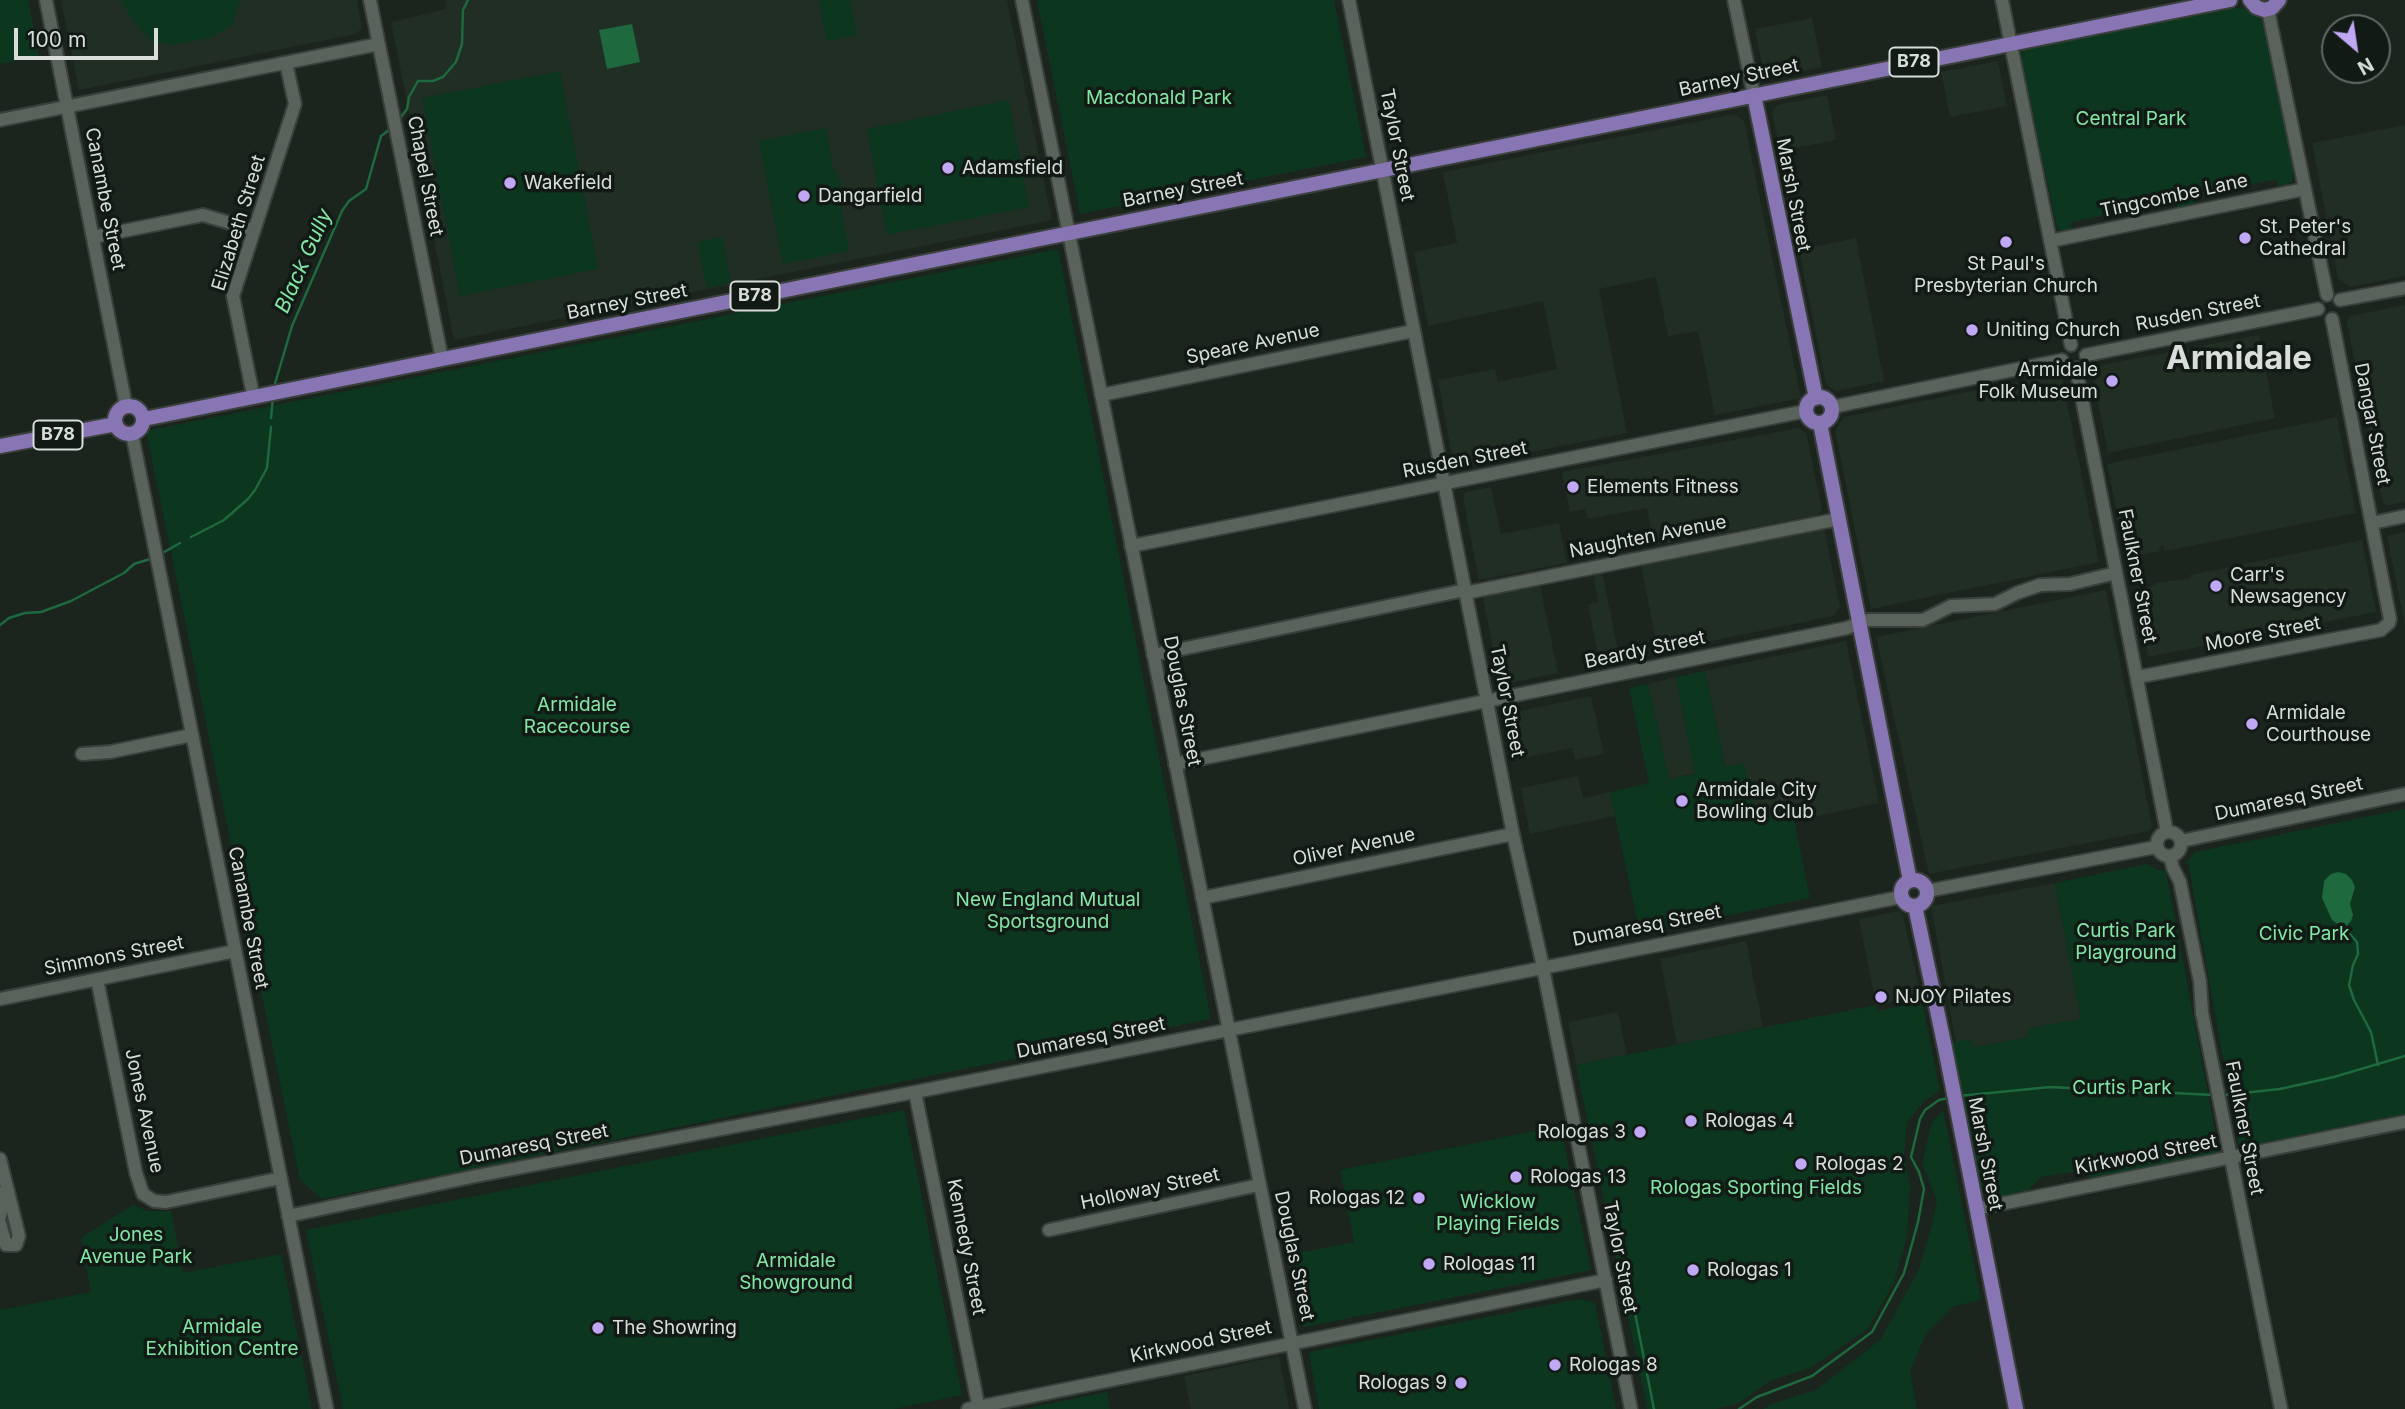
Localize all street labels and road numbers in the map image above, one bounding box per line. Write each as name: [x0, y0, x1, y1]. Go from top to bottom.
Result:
road number: B78: [1890, 48, 1938, 76]
street label: Barney Street: [1677, 54, 1801, 102]
street label: Taylor Street: [1375, 87, 1419, 203]
street label: Chapel Street: [402, 114, 448, 238]
street label: Canambe Street: [80, 126, 130, 272]
street label: Marsh Street: [1771, 136, 1815, 254]
street label: Elizabeth Street: [207, 152, 271, 294]
street label: Barney Street: [1121, 167, 1245, 213]
street label: Tingcombe Lane: [2098, 169, 2250, 223]
street label: Barney Street: [565, 279, 689, 325]
road number: B78: [730, 282, 780, 310]
street label: Rusden Street: [2134, 290, 2262, 336]
street label: Speare Avenue: [1184, 319, 1322, 369]
street label: Dangar Street: [2349, 361, 2395, 487]
road number: B78: [34, 421, 82, 450]
street label: Rusden Street: [1401, 437, 1529, 483]
street label: Faulkner Street: [2113, 507, 2161, 645]
street label: Naughten Avenue: [1568, 511, 1728, 563]
street label: Moore Street: [2203, 612, 2323, 656]
street label: Beardy Street: [1583, 626, 1707, 674]
street label: Douglas Street: [1158, 634, 1206, 768]
street label: Taylor Street: [1485, 643, 1529, 759]
street label: Dumaresq Street: [2213, 772, 2365, 826]
street label: Oliver Avenue: [1291, 823, 1417, 871]
street label: Canambe Street: [223, 845, 273, 991]
street label: Dumaresq Street: [1571, 900, 1723, 952]
street label: Simmons Street: [42, 931, 186, 981]
street label: Dumaresq Street: [1015, 1012, 1167, 1064]
street label: Jones Avenue: [120, 1047, 168, 1175]
street label: Faulkner Street: [2220, 1059, 2268, 1197]
street label: Marsh Street: [1963, 1095, 2007, 1213]
street label: Dumaresq Street: [458, 1119, 610, 1171]
street label: Kirkwood Street: [2073, 1130, 2219, 1180]
street label: Holloway Street: [1079, 1163, 1221, 1215]
street label: Kennedy Street: [942, 1177, 990, 1317]
street label: Douglas Street: [1269, 1189, 1319, 1323]
street label: Taylor Street: [1598, 1199, 1642, 1315]
street label: Kirkwood Street: [1128, 1316, 1274, 1368]

